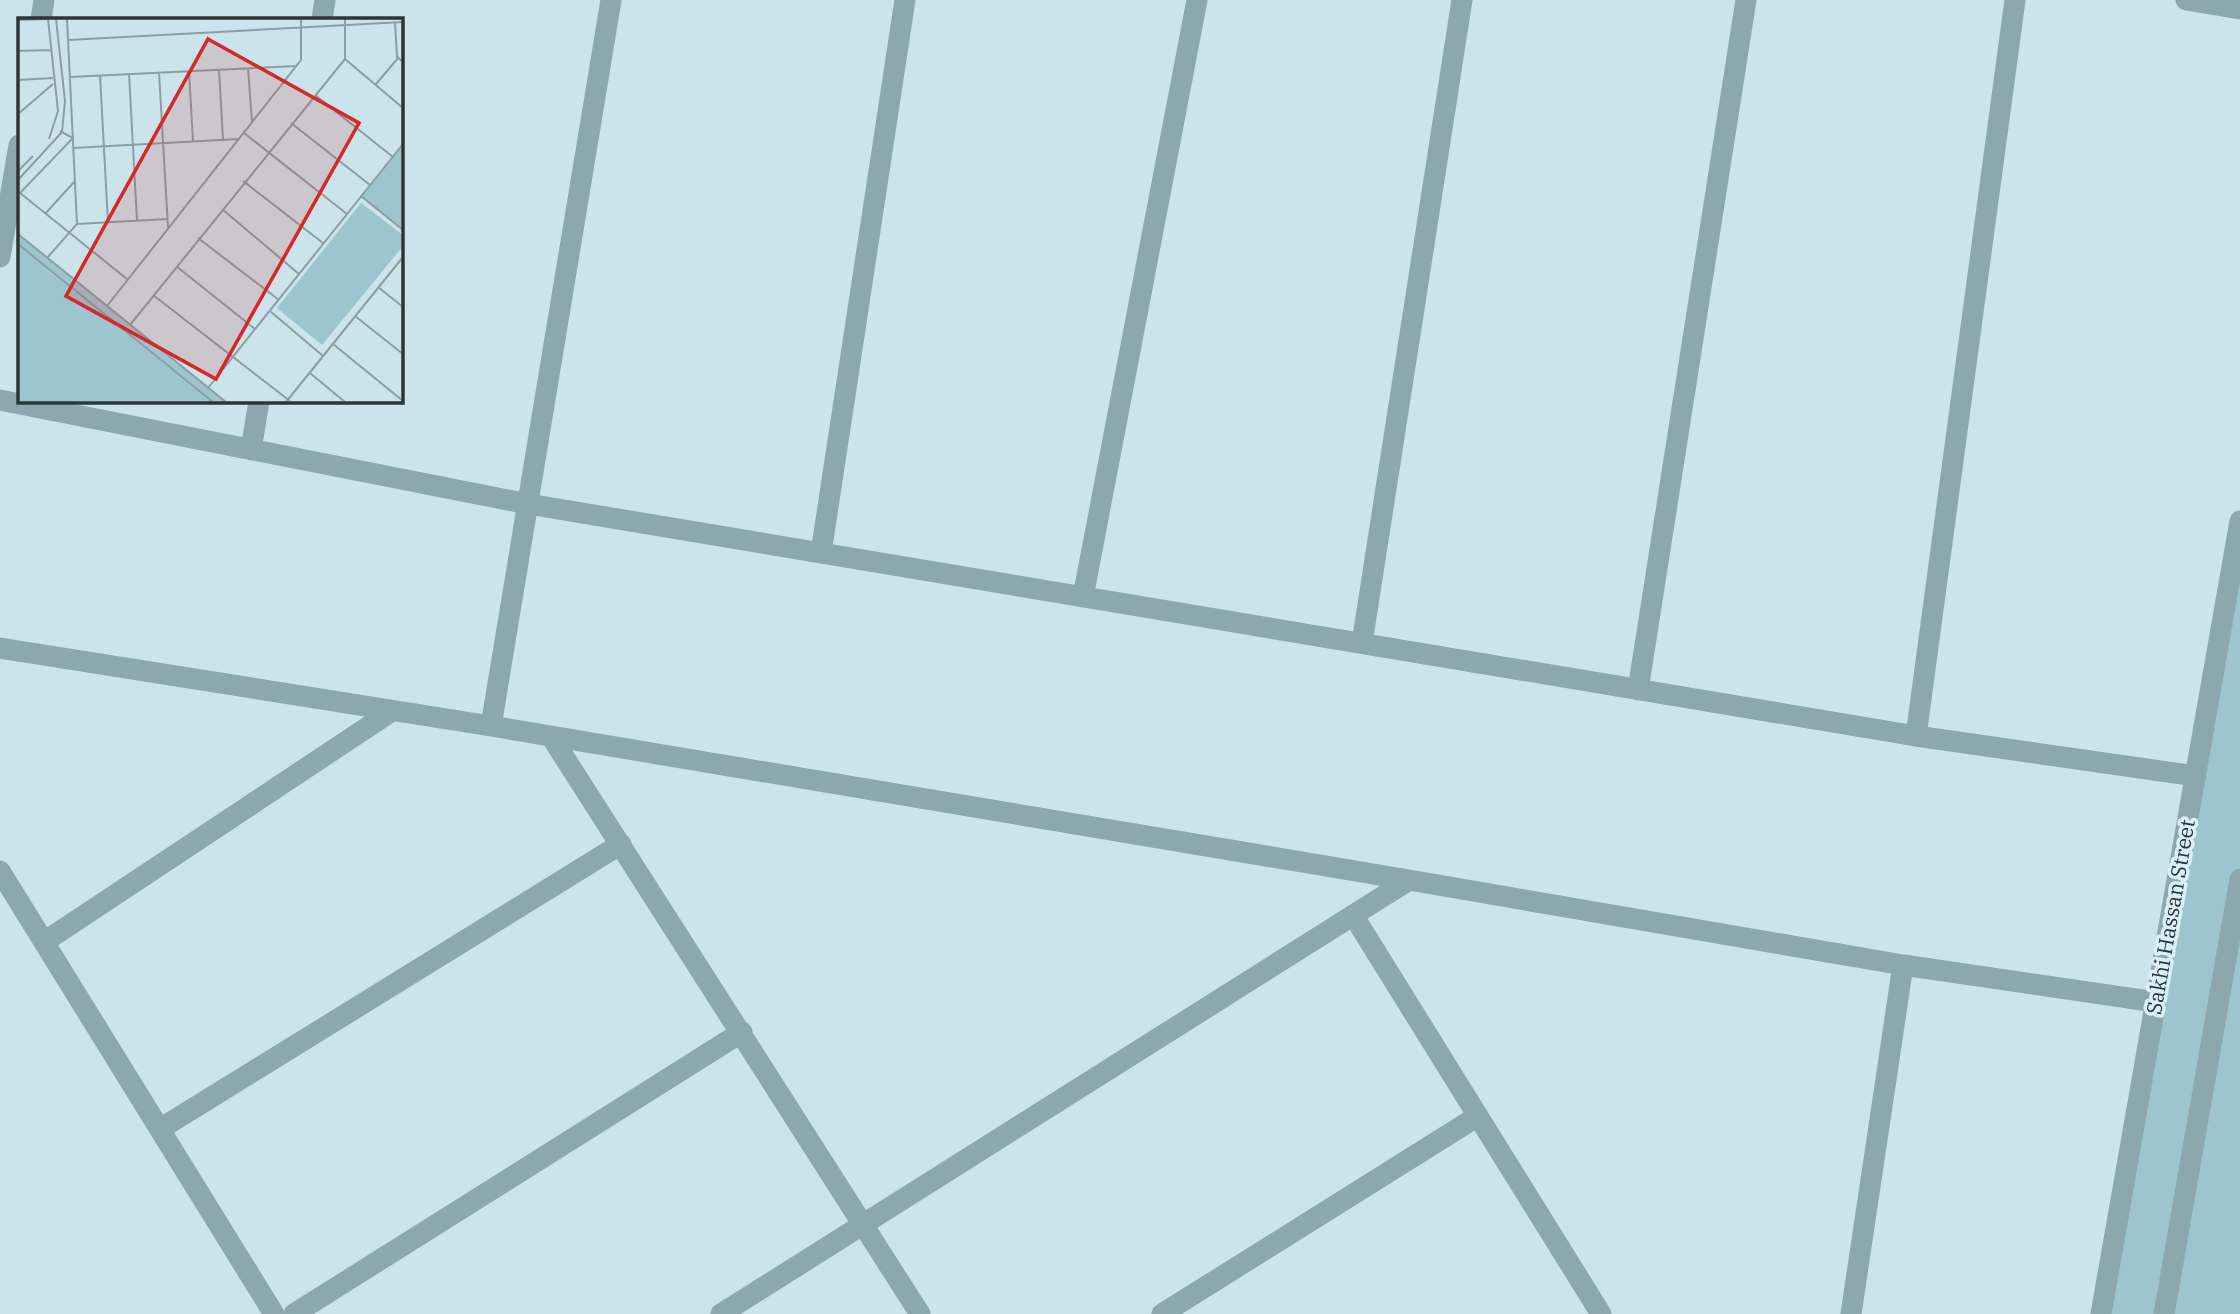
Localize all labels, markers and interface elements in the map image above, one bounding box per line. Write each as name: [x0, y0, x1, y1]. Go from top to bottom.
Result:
inset map: [18, 18, 402, 402]
street label: Sakhi Hassan Street: [2139, 817, 2201, 1017]

